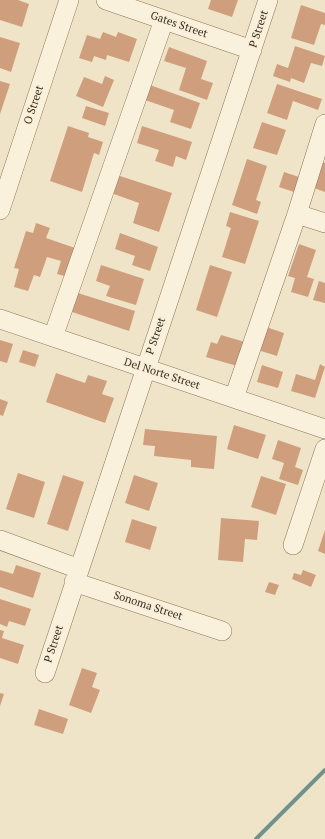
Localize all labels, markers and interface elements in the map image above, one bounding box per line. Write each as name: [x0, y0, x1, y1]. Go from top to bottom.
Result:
street label: Gates Street: [149, 9, 209, 41]
street label: P Street: [247, 9, 271, 49]
street label: O Street: [22, 84, 46, 126]
street label: P Street: [143, 316, 169, 356]
street label: Del Norte Street: [122, 355, 202, 393]
street label: Sonoma Street: [112, 589, 184, 623]
street label: P Street: [42, 624, 66, 664]

